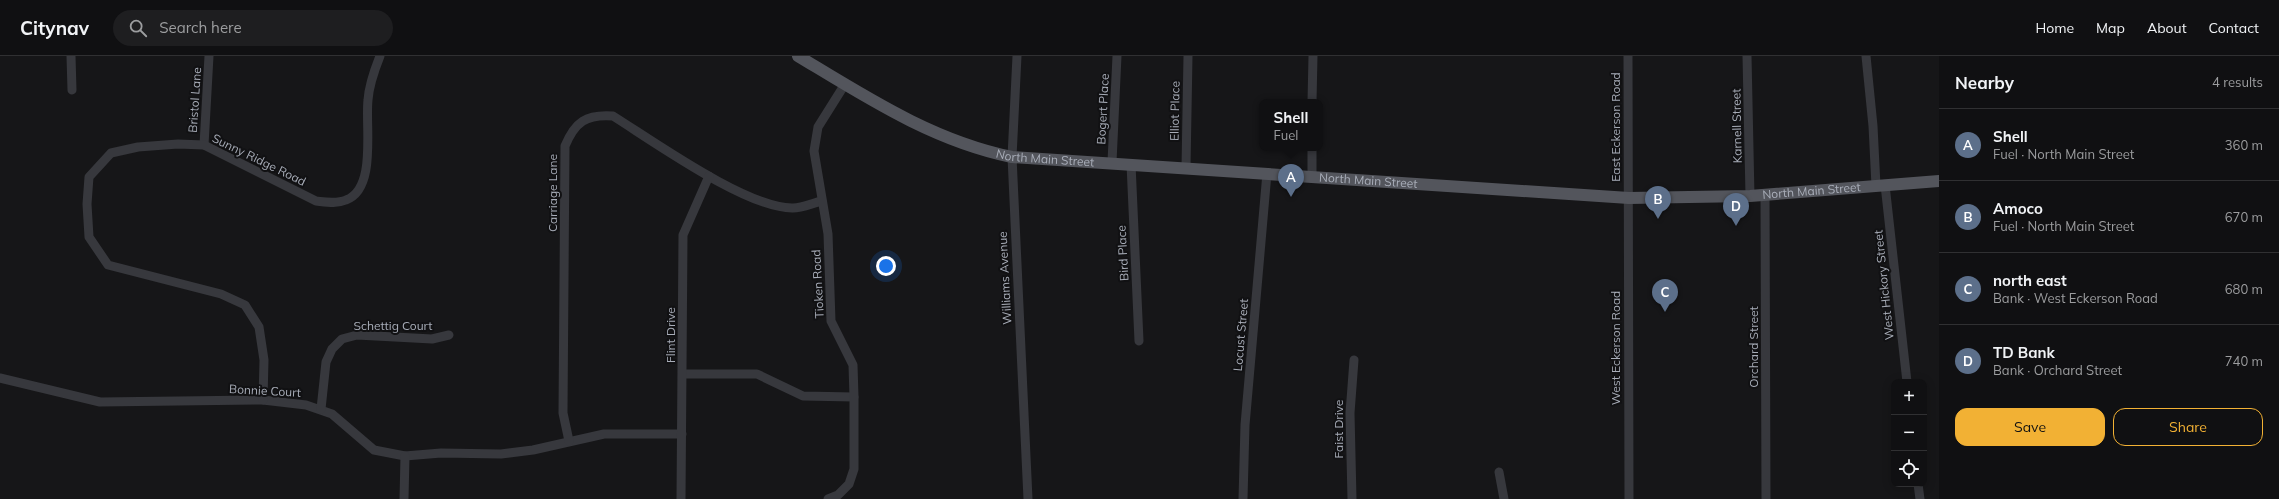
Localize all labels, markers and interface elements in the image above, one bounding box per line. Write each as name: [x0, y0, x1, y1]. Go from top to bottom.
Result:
search box: [113, 10, 393, 46]
text: Citynav: [20, 16, 89, 40]
icon: search: [127, 17, 149, 39]
text: Search here: [159, 18, 242, 37]
text: Home: [2035, 19, 2074, 37]
text: Map: [2096, 19, 2125, 37]
text: About: [2147, 19, 2187, 37]
text: Contact: [2209, 19, 2259, 37]
street label: Bristol Lane: [185, 67, 204, 133]
street label: East Eckerson Road: [1608, 72, 1623, 182]
text: Nearby: [1955, 72, 2014, 93]
street label: Bogert Place: [1093, 73, 1112, 145]
text: 4 results: [2212, 74, 2263, 90]
street label: Elliot Place: [1166, 81, 1183, 141]
street label: Karnell Street: [1728, 89, 1745, 164]
popup: [1259, 99, 1323, 151]
text: Shell: [1274, 108, 1308, 127]
text: Fuel: [1274, 127, 1298, 143]
text: Shell: [1993, 127, 2028, 146]
street label: Sunny Ridge Road: [210, 130, 309, 189]
text: A: [1963, 137, 1973, 153]
text: 360 m: [2225, 137, 2263, 153]
street label: North Main Street: [994, 146, 1095, 169]
text: Fuel · North Main Street: [1993, 146, 2134, 162]
street label: Carriage Lane: [545, 154, 560, 232]
pin: A: [1278, 164, 1304, 197]
street label: North Main Street: [1319, 169, 1418, 191]
street label: North Main Street: [1762, 179, 1861, 202]
pin: B: [1645, 186, 1671, 219]
pin: D: [1723, 193, 1749, 226]
text: Amoco: [1993, 199, 2043, 218]
text: B: [1964, 209, 1972, 225]
text: 670 m: [2225, 209, 2263, 225]
text: Fuel · North Main Street: [1993, 218, 2134, 234]
street label: Bird Place: [1114, 225, 1131, 281]
street label: West Hickory Street: [1870, 229, 1897, 341]
street label: Williams Avenue: [995, 231, 1014, 325]
street label: Tioken Road: [808, 249, 827, 319]
your location: [876, 256, 896, 276]
text: north east: [1993, 271, 2067, 290]
pin: C: [1652, 279, 1678, 312]
text: C: [1964, 281, 1972, 297]
text: 680 m: [2225, 281, 2263, 297]
text: Bank · West Eckerson Road: [1993, 290, 2158, 306]
street label: West Eckerson Road: [1608, 291, 1623, 405]
street label: Locust Street: [1230, 298, 1251, 372]
street label: Orchard Street: [1746, 306, 1761, 388]
street label: Flint Drive: [663, 307, 678, 363]
street label: Schettig Court: [354, 318, 432, 333]
text: TD Bank: [1993, 343, 2055, 362]
text: D: [1963, 353, 1973, 369]
text: 740 m: [2225, 353, 2263, 369]
text: Bank · Orchard Street: [1993, 362, 2122, 378]
map controls: [1891, 379, 1927, 487]
button: +: [1891, 379, 1927, 415]
street label: Bonnie Court: [229, 381, 301, 400]
street label: Faist Drive: [1331, 400, 1346, 458]
button: Save: [1955, 408, 2105, 446]
button: Share: [2113, 408, 2263, 446]
button: −: [1891, 415, 1927, 451]
button: locate: [1891, 451, 1927, 487]

